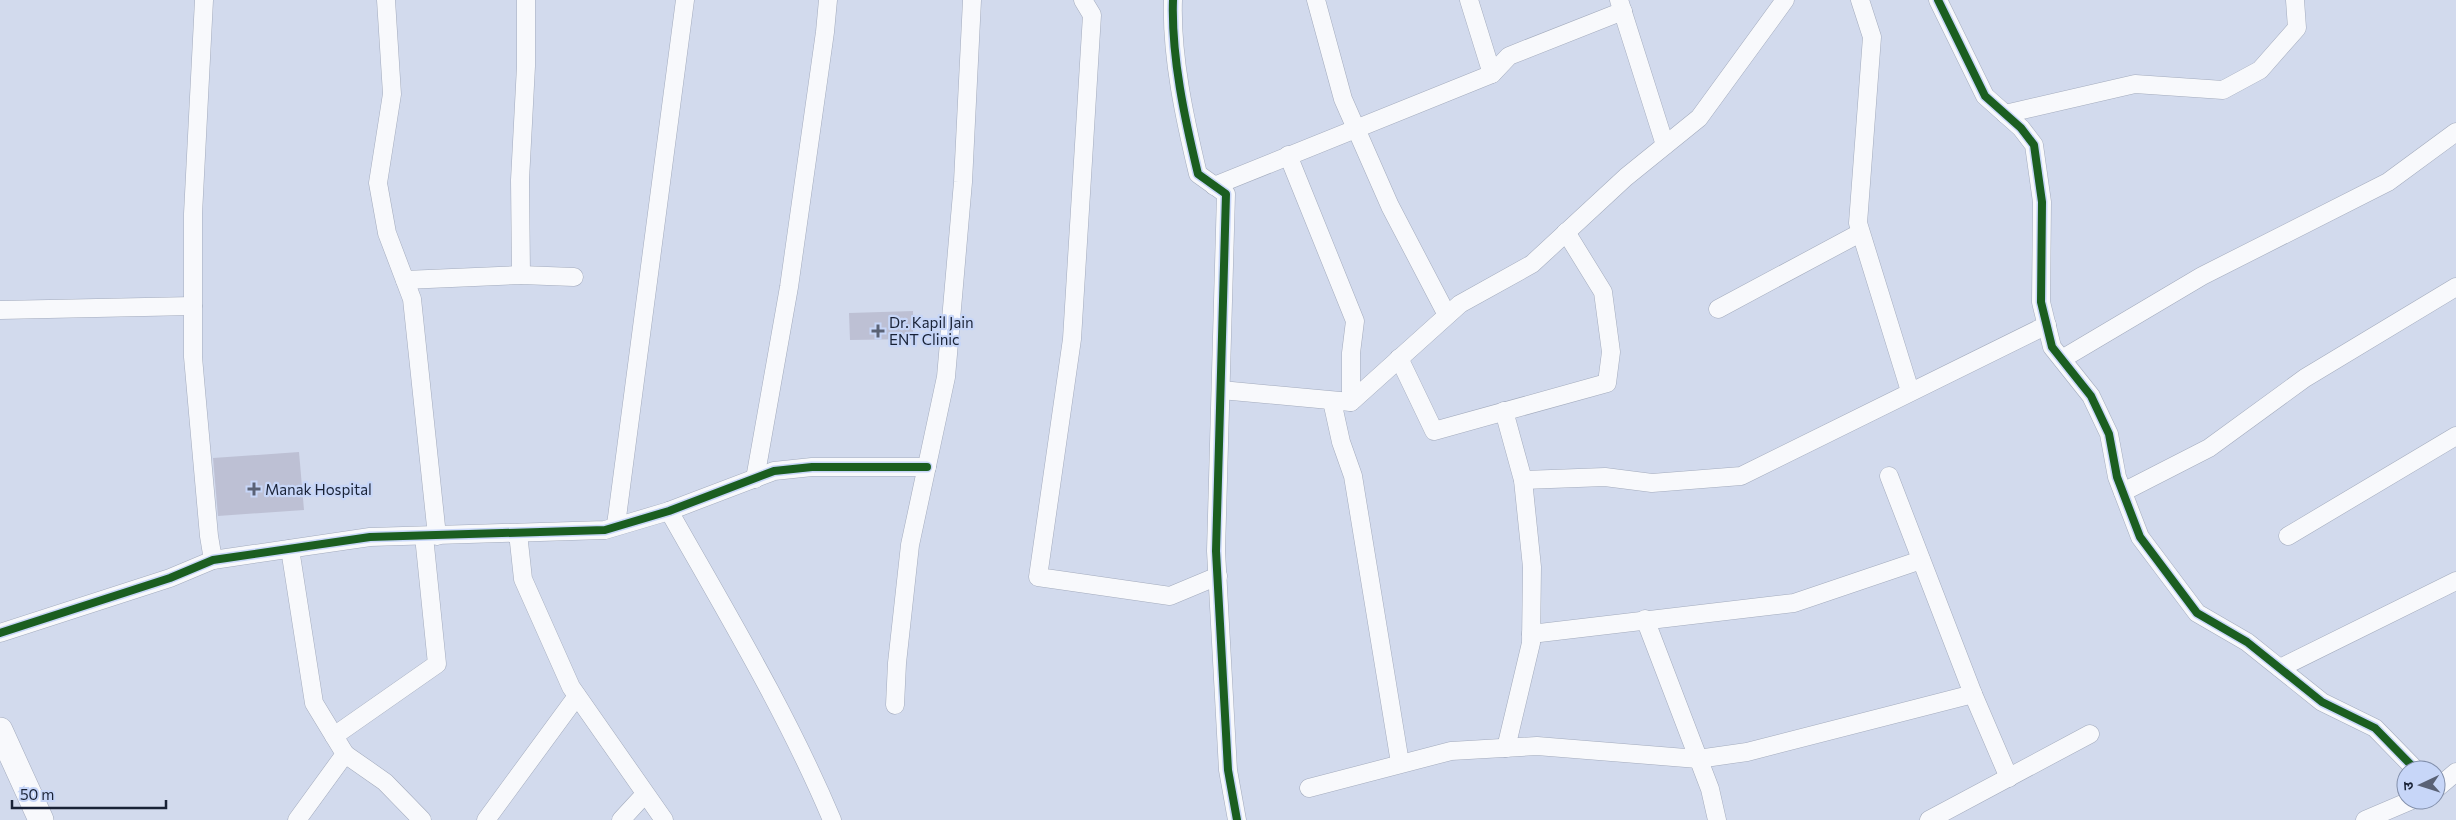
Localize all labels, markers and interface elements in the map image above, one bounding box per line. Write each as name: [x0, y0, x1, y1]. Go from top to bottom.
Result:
place label: Dr. Kapil Jain ENT Clinic: [889, 313, 974, 348]
marker: Dr. Kapil Jain ENT Clinic: [871, 324, 885, 338]
place label: Manak Hospital: [265, 480, 372, 498]
marker: Manak Hospital: [247, 482, 261, 496]
north arrow: [2396, 760, 2446, 810]
scale bar: [12, 778, 166, 810]
text: उ: [2399, 780, 2416, 791]
text: 50 m: [20, 785, 54, 803]

